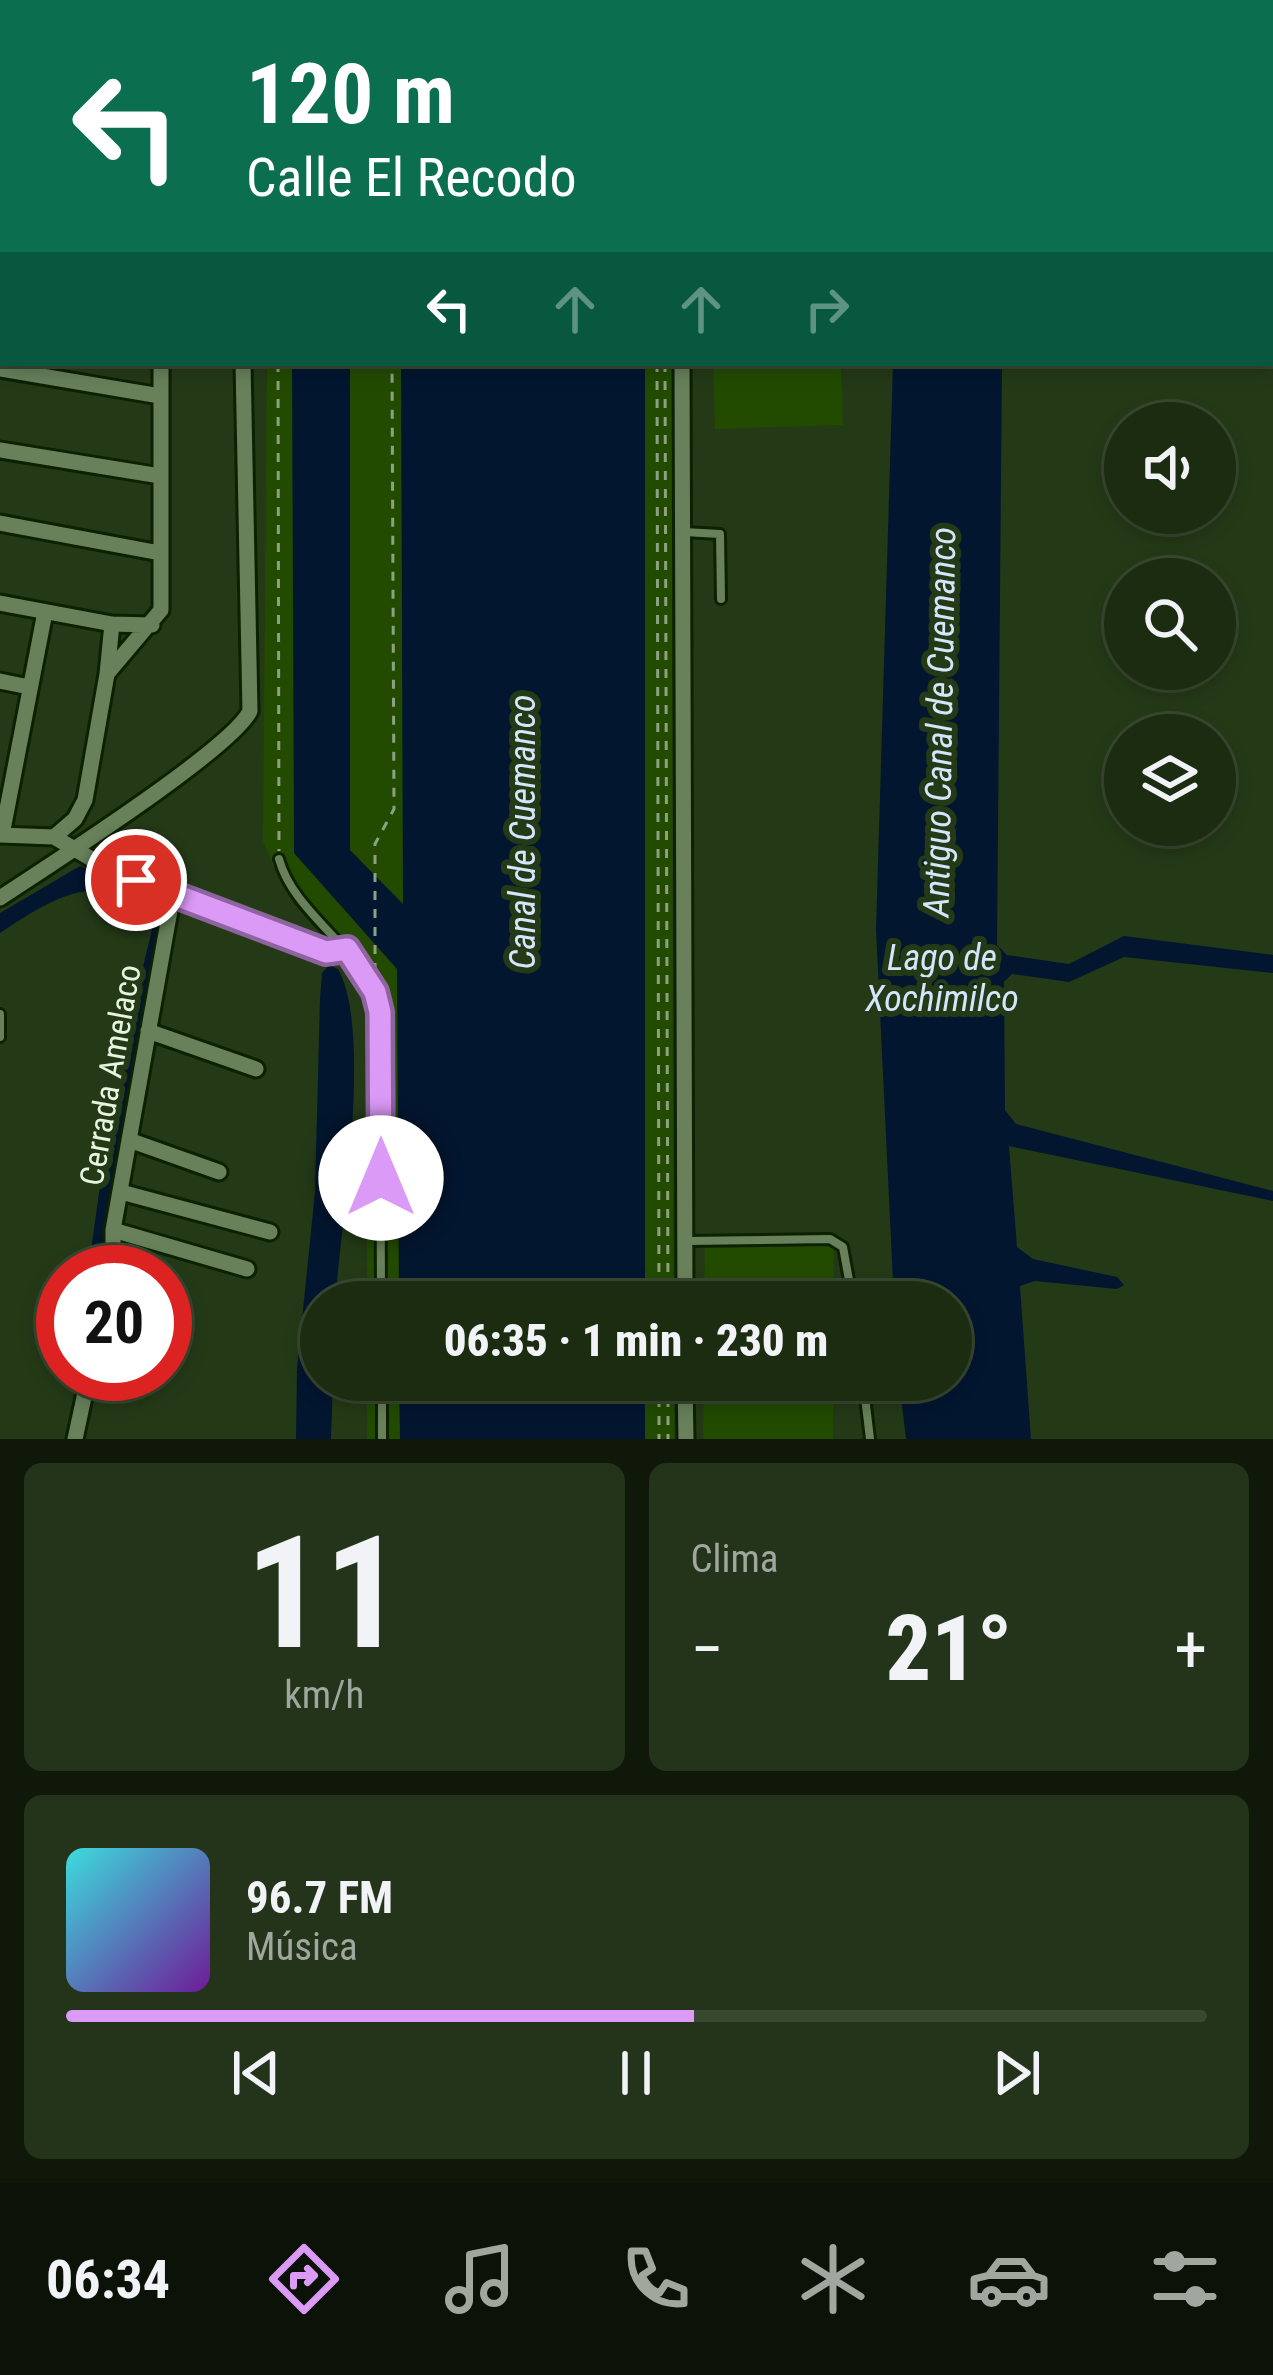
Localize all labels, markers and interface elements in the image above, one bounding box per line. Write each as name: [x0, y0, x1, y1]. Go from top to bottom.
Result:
text: 120 m: [246, 45, 455, 144]
icon: left: [48, 48, 204, 204]
text: Calle El Recodo: [246, 146, 577, 209]
icon: left: [416, 276, 482, 342]
icon: ahead: [542, 276, 608, 342]
icon: ahead: [668, 276, 734, 342]
icon: right: [794, 276, 860, 342]
map controls: [1104, 402, 1236, 846]
button: sound: [1104, 402, 1236, 534]
water label: Antiguo Canal de Cuemanco: [916, 527, 964, 919]
button: search: [1104, 558, 1236, 690]
water label: Canal de Cuemanco: [502, 695, 544, 969]
button: layers: [1104, 714, 1236, 846]
pin: [85, 829, 187, 931]
icon: arrive: [103, 847, 169, 913]
water label: Lago de Xochimilco: [864, 937, 1019, 1020]
street label: Cerrada Amelaco: [71, 961, 149, 1189]
position arrow: [318, 1115, 444, 1241]
speed limit sign: 20: [36, 1245, 192, 1401]
text: 06:35 · 1 min · 230 m: [444, 1314, 828, 1367]
text: 11: [245, 1502, 403, 1685]
text: Clima: [691, 1536, 779, 1582]
text: 21°: [885, 1597, 1012, 1702]
text: −: [691, 1611, 724, 1688]
text: +: [1174, 1611, 1207, 1688]
text: km/h: [284, 1672, 364, 1718]
text: 96.7 FM: [246, 1871, 393, 1924]
text: Música: [246, 1924, 358, 1970]
icon: previous: [223, 2040, 289, 2106]
icon: pause: [603, 2040, 669, 2106]
icon: next: [984, 2040, 1050, 2106]
icon: directions: [262, 2237, 346, 2321]
icon: music: [438, 2237, 522, 2321]
icon: phone: [614, 2237, 698, 2321]
icon: climate: [791, 2237, 875, 2321]
icon: car: [967, 2237, 1051, 2321]
icon: filters: [1143, 2237, 1227, 2321]
text: 06:34: [46, 2248, 170, 2311]

